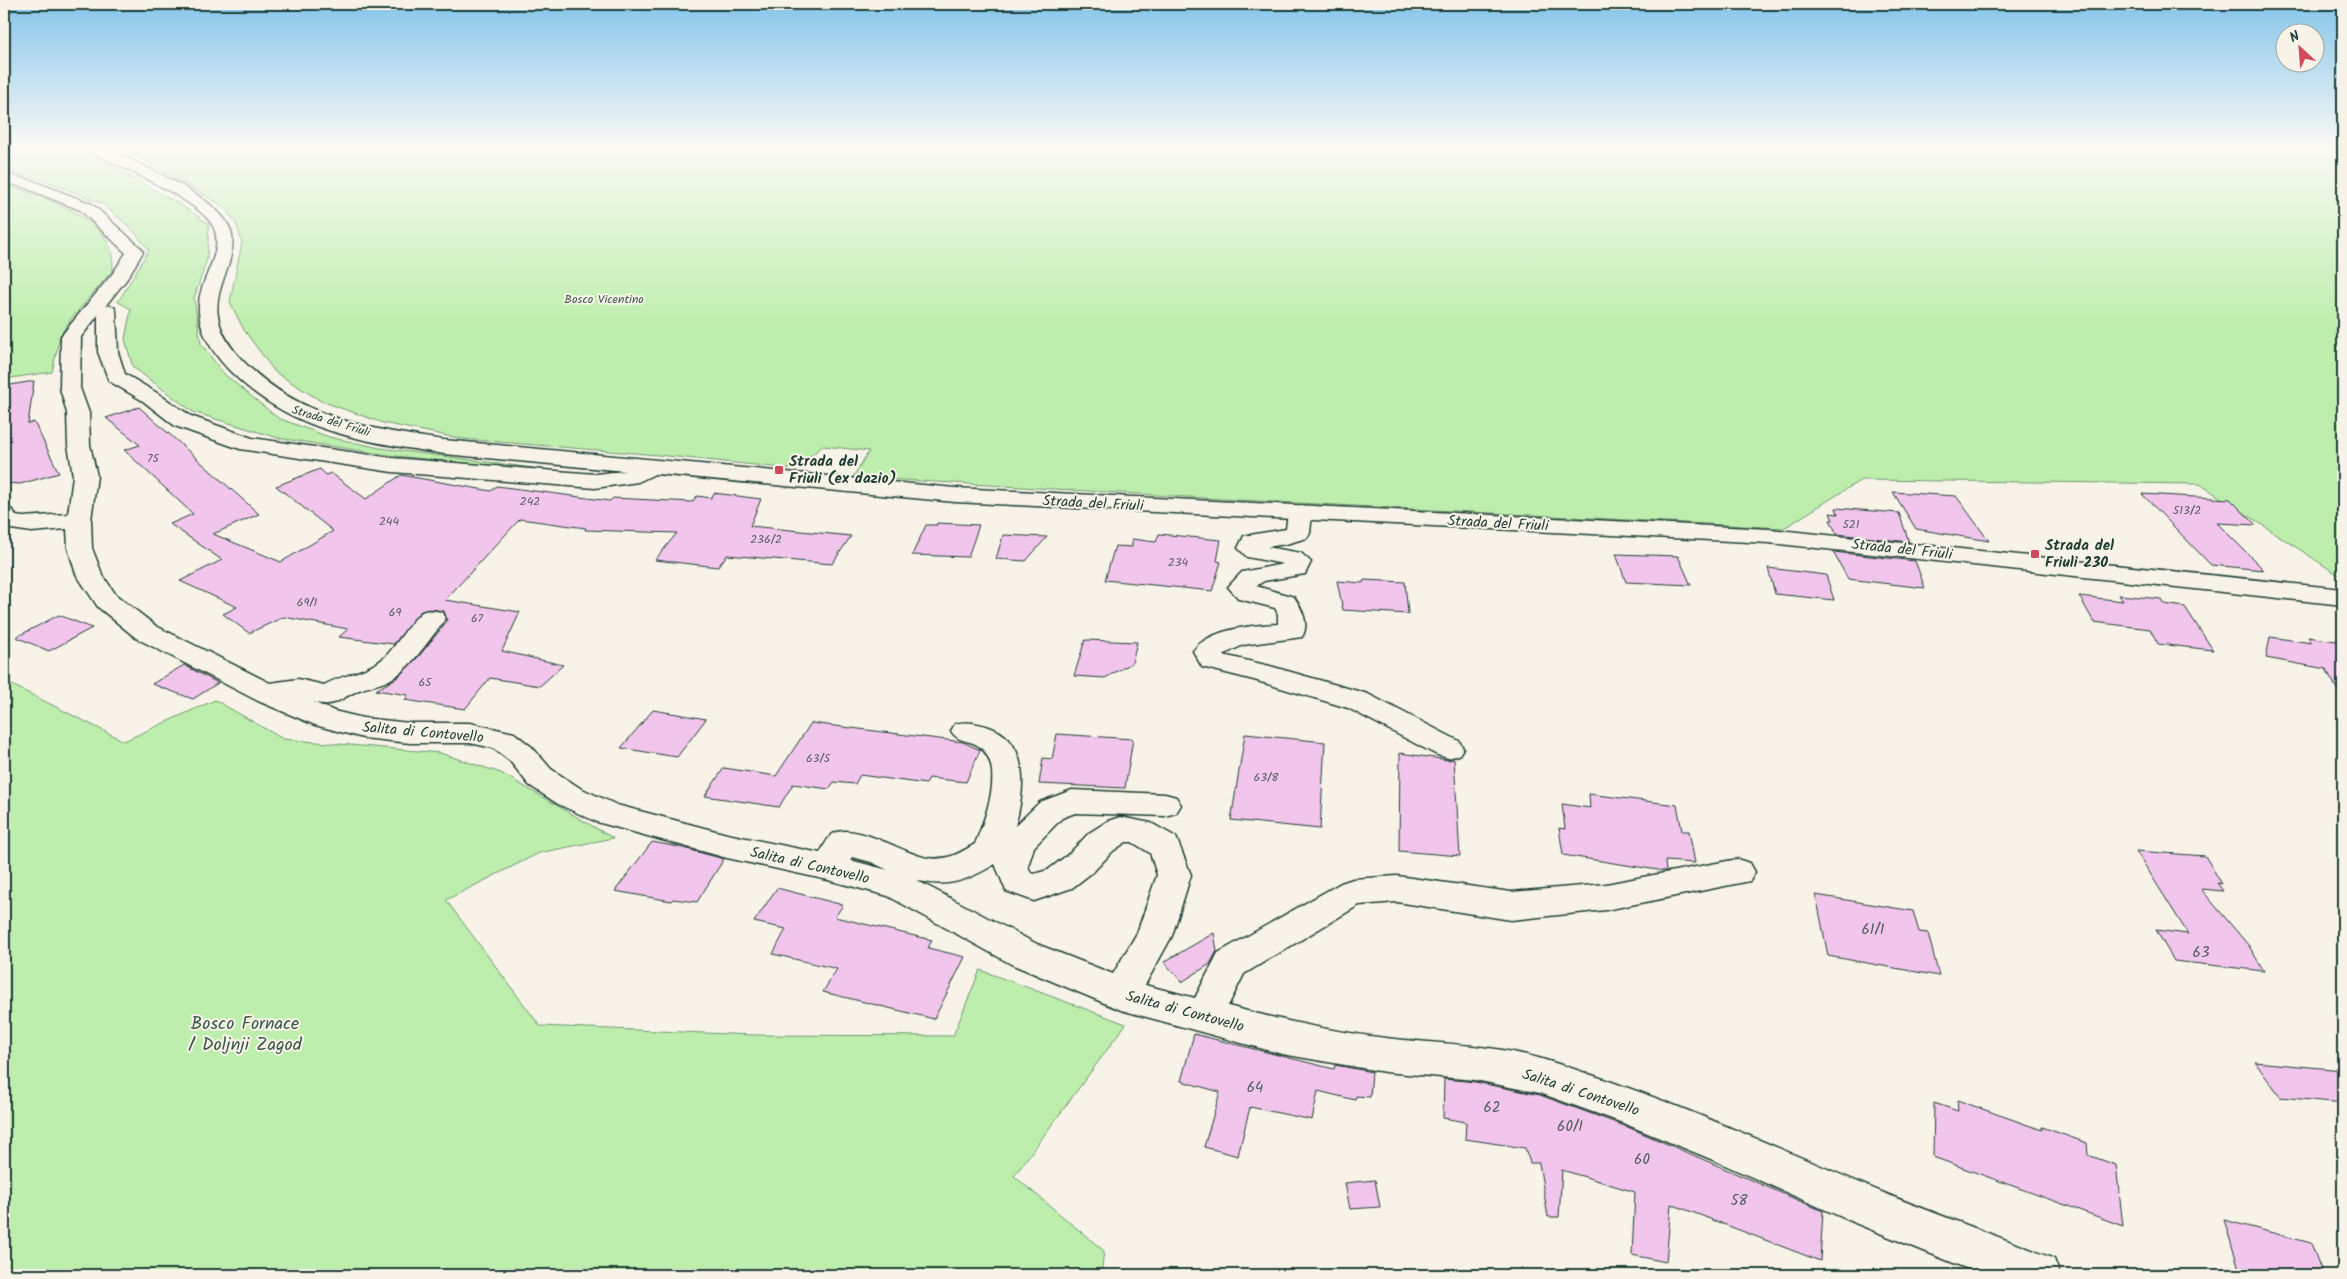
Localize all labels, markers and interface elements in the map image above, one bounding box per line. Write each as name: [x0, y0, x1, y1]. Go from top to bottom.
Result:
north arrow: [2274, 22, 2324, 72]
text: N: [2286, 25, 2304, 49]
park label: Bosco Vicentino: [564, 290, 644, 309]
street label: Strada del Friuli: [289, 401, 373, 443]
house number: 75: [147, 449, 161, 468]
place label: Strada del Friuli (ex dazio): [789, 450, 896, 491]
marker: Strada del Friuli (ex dazio): [773, 464, 785, 476]
street label: Strada del Friuli: [1042, 489, 1145, 519]
house number: 242: [520, 492, 540, 511]
house number: 513/2: [2173, 501, 2201, 520]
street label: Strada del Friuli: [1447, 509, 1550, 539]
house number: 244: [379, 512, 399, 531]
house number: 521: [1842, 515, 1860, 534]
house number: 236/2: [750, 530, 782, 549]
street label: Strada del Friuli: [1850, 533, 1955, 567]
place label: Strada del Friuli 230: [2045, 534, 2114, 575]
marker: Strada del Friuli 230: [2029, 548, 2041, 560]
house number: 234: [1168, 553, 1189, 572]
house number: 69/1: [297, 593, 318, 612]
house number: 69: [389, 603, 401, 622]
house number: 67: [471, 609, 484, 628]
house number: 65: [418, 673, 433, 692]
street label: Salita di Contovello: [361, 716, 485, 750]
house number: 63/5: [806, 749, 832, 768]
house number: 63/8: [1254, 768, 1279, 787]
street label: Salita di Contovello: [748, 841, 872, 891]
house number: 61/1: [1861, 918, 1885, 942]
house number: 63: [2193, 941, 2210, 965]
street label: Salita di Contovello: [1123, 985, 1247, 1039]
park label: Bosco Fornace / Doljnji Zagod: [188, 1010, 303, 1060]
street label: Salita di Contovello: [1519, 1063, 1642, 1123]
house number: 64: [1247, 1076, 1263, 1100]
house number: 62: [1483, 1096, 1501, 1120]
house number: 60/1: [1557, 1115, 1583, 1139]
house number: 60: [1634, 1148, 1650, 1172]
house number: 58: [1730, 1189, 1749, 1213]

